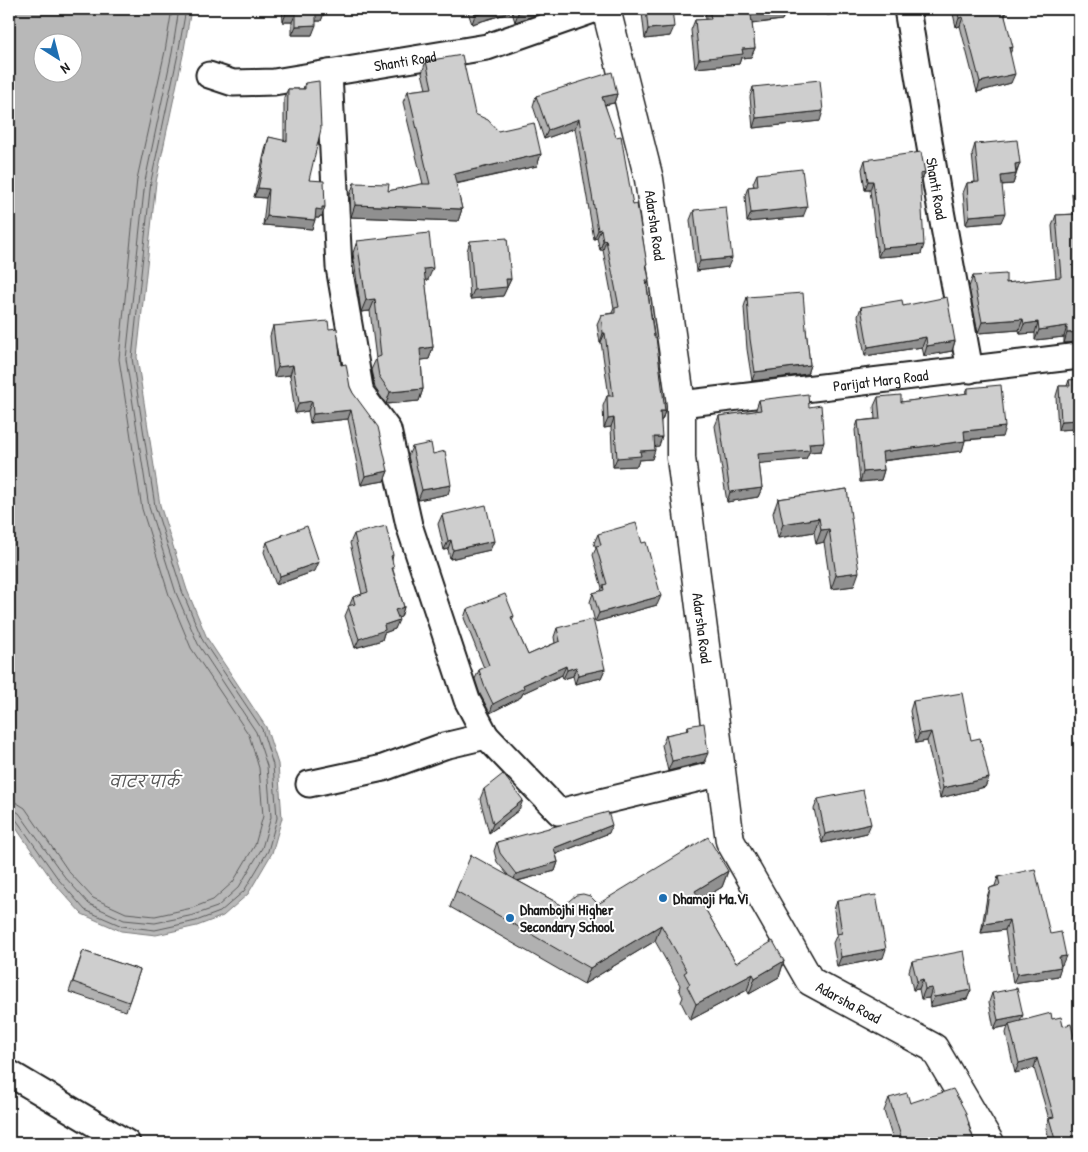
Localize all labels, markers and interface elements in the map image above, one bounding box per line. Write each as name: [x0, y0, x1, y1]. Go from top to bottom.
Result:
north arrow: [32, 32, 82, 82]
street label: Shanti Road: [372, 45, 438, 76]
text: N: [57, 59, 75, 79]
street label: Shanti Road: [921, 156, 953, 221]
street label: Adarsha Road: [640, 189, 671, 262]
street label: Parijat Marg Road: [832, 364, 929, 396]
street label: Adarsha Road: [688, 591, 718, 665]
water label: वाटर पार्क: [109, 769, 184, 792]
place label: Dhamoji Ma.Vi: [673, 888, 749, 909]
marker: Dhamoji Ma.Vi: [657, 892, 669, 904]
place label: Dhambojhi Higher Secondary School: [520, 899, 615, 938]
marker: Dhambojhi Higher Secondary School: [504, 912, 516, 924]
street label: Adarsha Road: [813, 976, 885, 1028]

